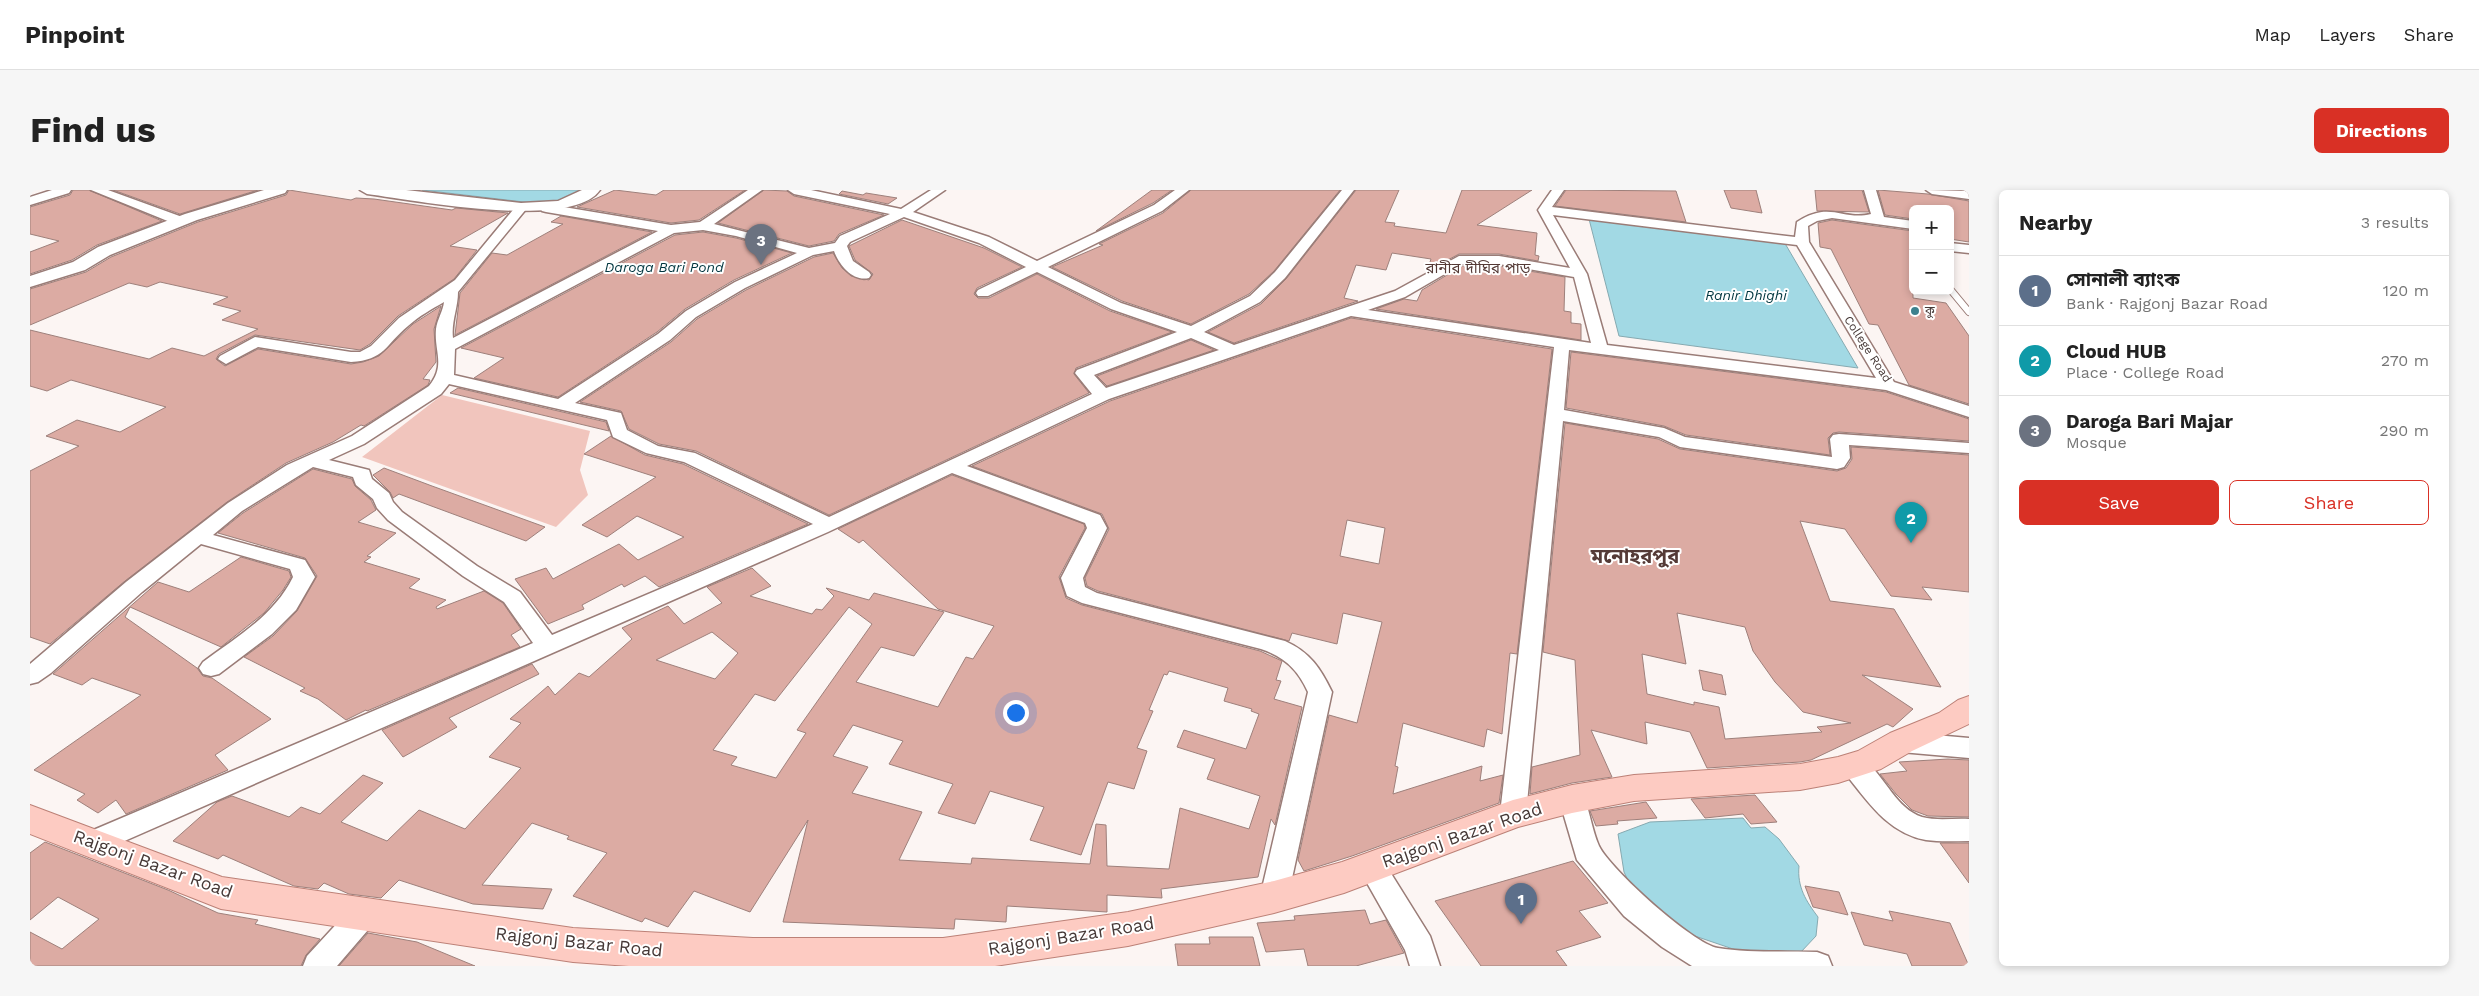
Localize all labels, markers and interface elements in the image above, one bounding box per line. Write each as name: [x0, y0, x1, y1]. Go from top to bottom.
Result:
text: Pinpoint: [25, 21, 125, 49]
text: Map: [2254, 24, 2291, 45]
text: Layers: [2319, 24, 2376, 45]
text: Share: [2404, 24, 2454, 45]
button: Directions: [2314, 108, 2449, 153]
text: Find us: [30, 109, 156, 151]
map controls: [1909, 205, 1954, 295]
button: +: [1909, 205, 1954, 250]
text: Nearby: [2019, 210, 2092, 235]
text: 3 results: [2361, 213, 2429, 232]
pin: 3: [745, 224, 777, 265]
button: −: [1909, 250, 1954, 295]
water label: Daroga Bari Pond: [604, 259, 724, 275]
district label: রানীর দীঘির পাড়: [1424, 259, 1531, 277]
text: সোনালী ব্যাংক: [2066, 268, 2180, 291]
text: 1: [2032, 281, 2038, 300]
text: 120 m: [2383, 281, 2429, 300]
water label: Ranir Dhighi: [1705, 287, 1787, 303]
text: Bank · Rajgonj Bazar Road: [2066, 294, 2268, 313]
place label: কু: [1924, 304, 1935, 319]
marker: কু: [1909, 305, 1921, 317]
street label: College Road: [1841, 313, 1895, 385]
text: Cloud HUB: [2066, 340, 2166, 363]
text: 2: [2030, 351, 2040, 370]
text: 270 m: [2381, 351, 2429, 370]
text: Place · College Road: [2066, 363, 2224, 382]
text: Daroga Bari Majar: [2066, 410, 2233, 433]
text: 3: [2030, 421, 2040, 440]
text: 290 m: [2379, 421, 2429, 440]
text: Mosque: [2066, 433, 2127, 452]
button: Save: [2019, 480, 2219, 525]
button: Share: [2229, 480, 2429, 525]
pin: 2: [1895, 502, 1927, 543]
district label: মনোহরপুর: [1590, 544, 1680, 568]
your location: [1003, 700, 1029, 726]
street label: Rajgonj Bazar Road: [1379, 797, 1545, 872]
street label: Rajgonj Bazar Road: [71, 825, 236, 902]
pin: 1: [1505, 883, 1537, 924]
street label: Rajgonj Bazar Road: [986, 912, 1156, 959]
street label: Rajgonj Bazar Road: [494, 922, 664, 961]

